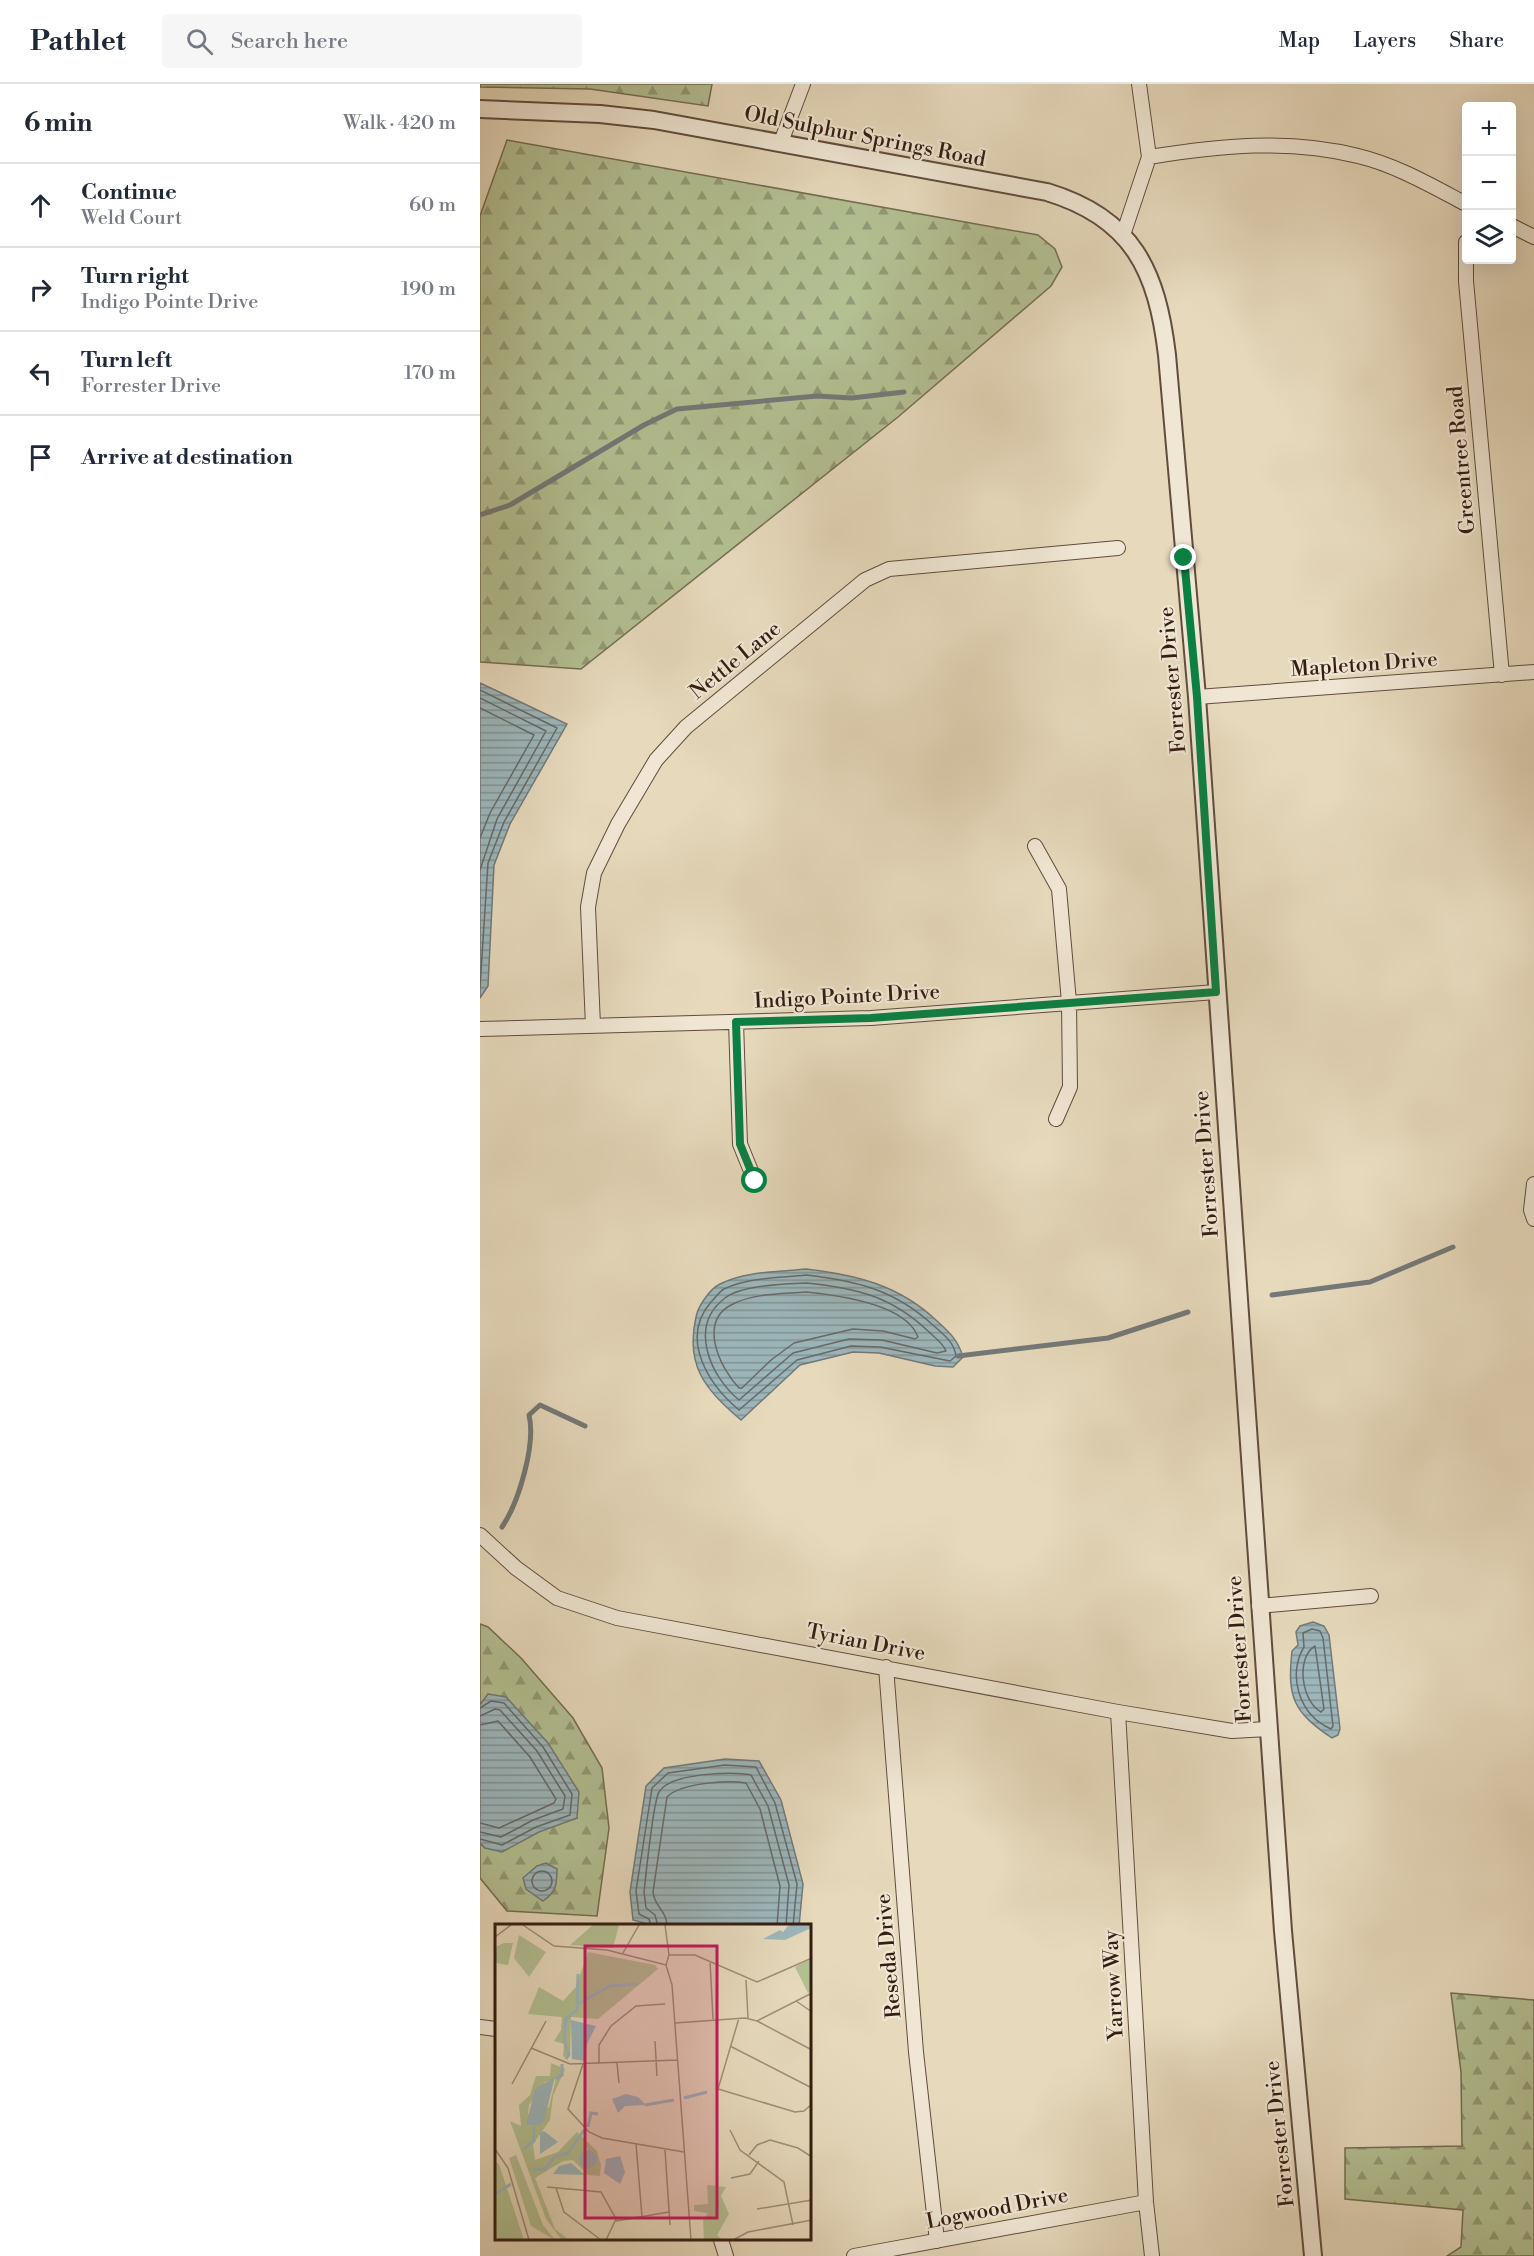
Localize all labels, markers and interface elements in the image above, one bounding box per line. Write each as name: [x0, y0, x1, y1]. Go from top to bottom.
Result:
search box: [162, 14, 582, 68]
text: Pathlet: [30, 24, 126, 59]
icon: search: [183, 25, 216, 58]
text: Search here: [231, 28, 348, 55]
text: Map: [1279, 28, 1320, 54]
text: Layers: [1353, 28, 1416, 54]
text: Share: [1449, 28, 1504, 54]
street label: Old Sulphur Springs Road: [742, 101, 988, 173]
map controls: [1462, 102, 1516, 264]
button: +: [1462, 102, 1516, 156]
text: 6 min: [24, 107, 92, 139]
text: Walk · 420 m: [343, 111, 456, 136]
button: −: [1462, 156, 1516, 210]
text: Continue: [81, 179, 177, 206]
icon: ahead: [24, 189, 57, 222]
text: 60 m: [409, 193, 456, 218]
text: Weld Court: [81, 206, 182, 231]
button: layers: [1462, 210, 1516, 264]
text: Turn right: [81, 263, 189, 290]
icon: right: [24, 273, 57, 306]
text: 190 m: [401, 277, 456, 302]
text: Indigo Pointe Drive: [81, 290, 258, 315]
text: Turn left: [81, 347, 172, 374]
icon: left: [24, 357, 57, 390]
text: 170 m: [404, 361, 456, 386]
text: Forrester Drive: [81, 374, 221, 399]
street label: Greentree Road: [1443, 385, 1481, 535]
icon: arrive: [24, 441, 57, 474]
text: Arrive at destination: [81, 444, 293, 471]
route end: [1170, 544, 1196, 570]
street label: Forrester Drive: [1154, 605, 1192, 754]
street label: Nettle Lane: [685, 616, 787, 705]
street label: Mapleton Drive: [1290, 647, 1439, 683]
street label: Indigo Pointe Drive: [753, 979, 941, 1015]
street label: Forrester Drive: [1189, 1090, 1225, 1238]
route start: [741, 1167, 767, 1193]
street label: Forrester Drive: [1222, 1575, 1258, 1723]
street label: Tyrian Drive: [804, 1619, 927, 1667]
street label: Reseda Drive: [871, 1892, 907, 2019]
inset map: [495, 1924, 812, 2241]
street label: Yarrow Way: [1098, 1928, 1130, 2042]
street label: Forrester Drive: [1259, 2059, 1301, 2208]
street label: Logwood Drive: [924, 2182, 1070, 2235]

